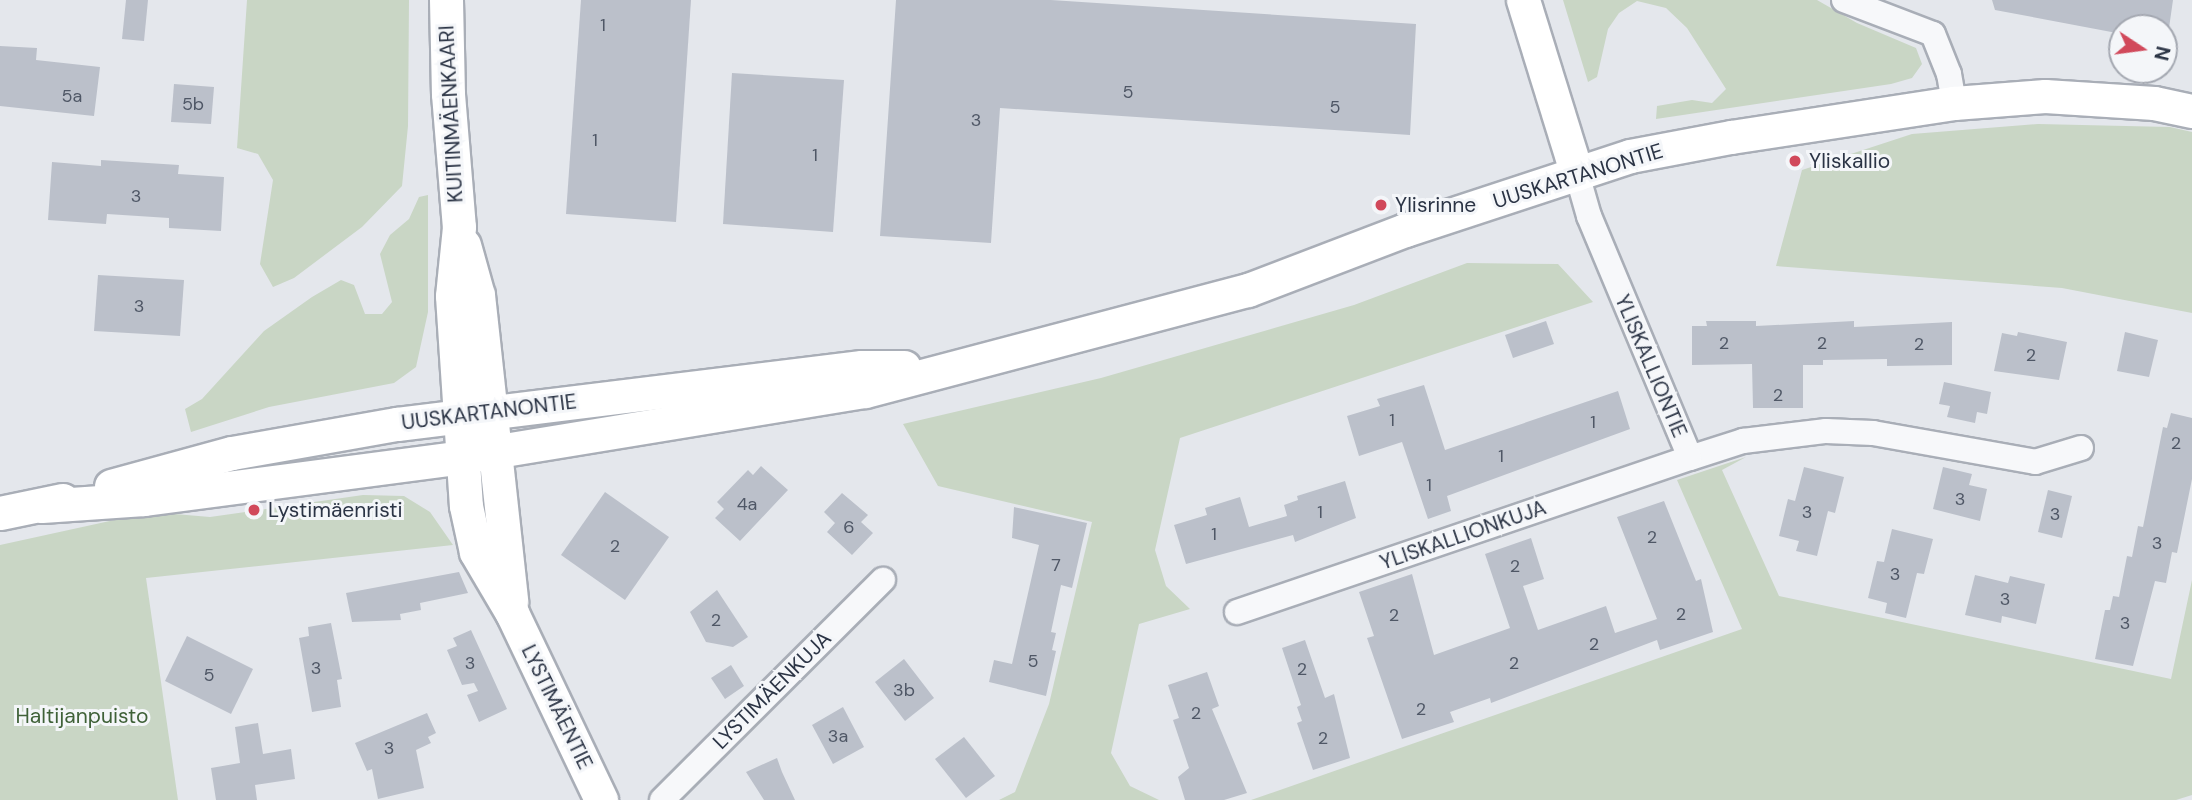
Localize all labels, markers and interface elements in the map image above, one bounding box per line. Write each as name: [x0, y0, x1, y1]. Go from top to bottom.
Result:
house number: 1: [600, 14, 606, 36]
north arrow: [2108, 14, 2178, 84]
street label: KUITINMÄENKAARI: [434, 25, 468, 203]
text: N: [2148, 44, 2176, 63]
house number: 5: [1123, 81, 1133, 103]
house number: 5a: [62, 85, 82, 107]
house number: 5b: [182, 93, 204, 115]
house number: 5: [1330, 96, 1340, 118]
house number: 3: [971, 109, 981, 131]
house number: 1: [592, 129, 598, 151]
street label: UUSKARTANONTIE: [1490, 138, 1666, 214]
house number: 1: [812, 144, 818, 166]
place label: Yliskallio: [1809, 148, 1890, 174]
marker: Yliskallio: [1787, 153, 1803, 169]
house number: 3: [131, 185, 141, 207]
place label: Ylisrinne: [1395, 192, 1476, 218]
marker: Ylisrinne: [1373, 197, 1389, 213]
street label: YLISKALLIONTIE: [1610, 291, 1692, 441]
house number: 3: [134, 295, 144, 317]
house number: 2: [1719, 332, 1729, 354]
house number: 2: [1817, 332, 1827, 354]
house number: 2: [1914, 333, 1924, 355]
house number: 2: [2026, 344, 2036, 366]
house number: 2: [1773, 384, 1783, 406]
street label: UUSKARTANONTIE: [400, 389, 578, 435]
house number: 1: [1389, 409, 1395, 431]
house number: 1: [1590, 411, 1596, 433]
house number: 2: [2171, 432, 2181, 454]
house number: 1: [1498, 445, 1504, 467]
house number: 1: [1426, 474, 1432, 496]
house number: 3: [1955, 488, 1965, 510]
house number: 4a: [737, 493, 757, 515]
street label: YLISKALLIONKUJA: [1377, 495, 1549, 575]
place label: Lystimäenristi: [268, 497, 402, 523]
house number: 1: [1317, 501, 1323, 523]
house number: 3: [1802, 501, 1812, 523]
marker: Lystimäenristi: [246, 502, 262, 518]
house number: 3: [2050, 503, 2060, 525]
house number: 6: [843, 516, 855, 538]
house number: 1: [1211, 523, 1217, 545]
house number: 2: [1647, 526, 1657, 548]
house number: 3: [2152, 532, 2162, 554]
house number: 2: [610, 535, 620, 557]
house number: 7: [1051, 554, 1061, 576]
house number: 2: [1510, 555, 1520, 577]
house number: 3: [1890, 563, 1900, 585]
house number: 3: [2000, 588, 2010, 610]
house number: 2: [1676, 603, 1686, 625]
house number: 2: [1389, 604, 1399, 626]
house number: 2: [711, 609, 721, 631]
house number: 3: [2120, 612, 2130, 634]
street label: LYSTIMÄENKUJA: [708, 626, 836, 754]
house number: 2: [1589, 633, 1599, 655]
street label: LYSTIMÄENTIE: [516, 641, 598, 773]
house number: 5: [1028, 650, 1038, 672]
house number: 3: [465, 652, 475, 674]
house number: 2: [1509, 652, 1519, 674]
house number: 3: [311, 657, 321, 679]
house number: 2: [1297, 658, 1307, 680]
house number: 5: [204, 664, 214, 686]
house number: 3b: [893, 679, 915, 701]
house number: 2: [1416, 698, 1426, 720]
house number: 2: [1191, 702, 1201, 724]
park label: Haltijanpuisto: [16, 703, 148, 729]
house number: 3a: [828, 725, 848, 747]
house number: 2: [1318, 727, 1328, 749]
house number: 3: [384, 737, 394, 759]

